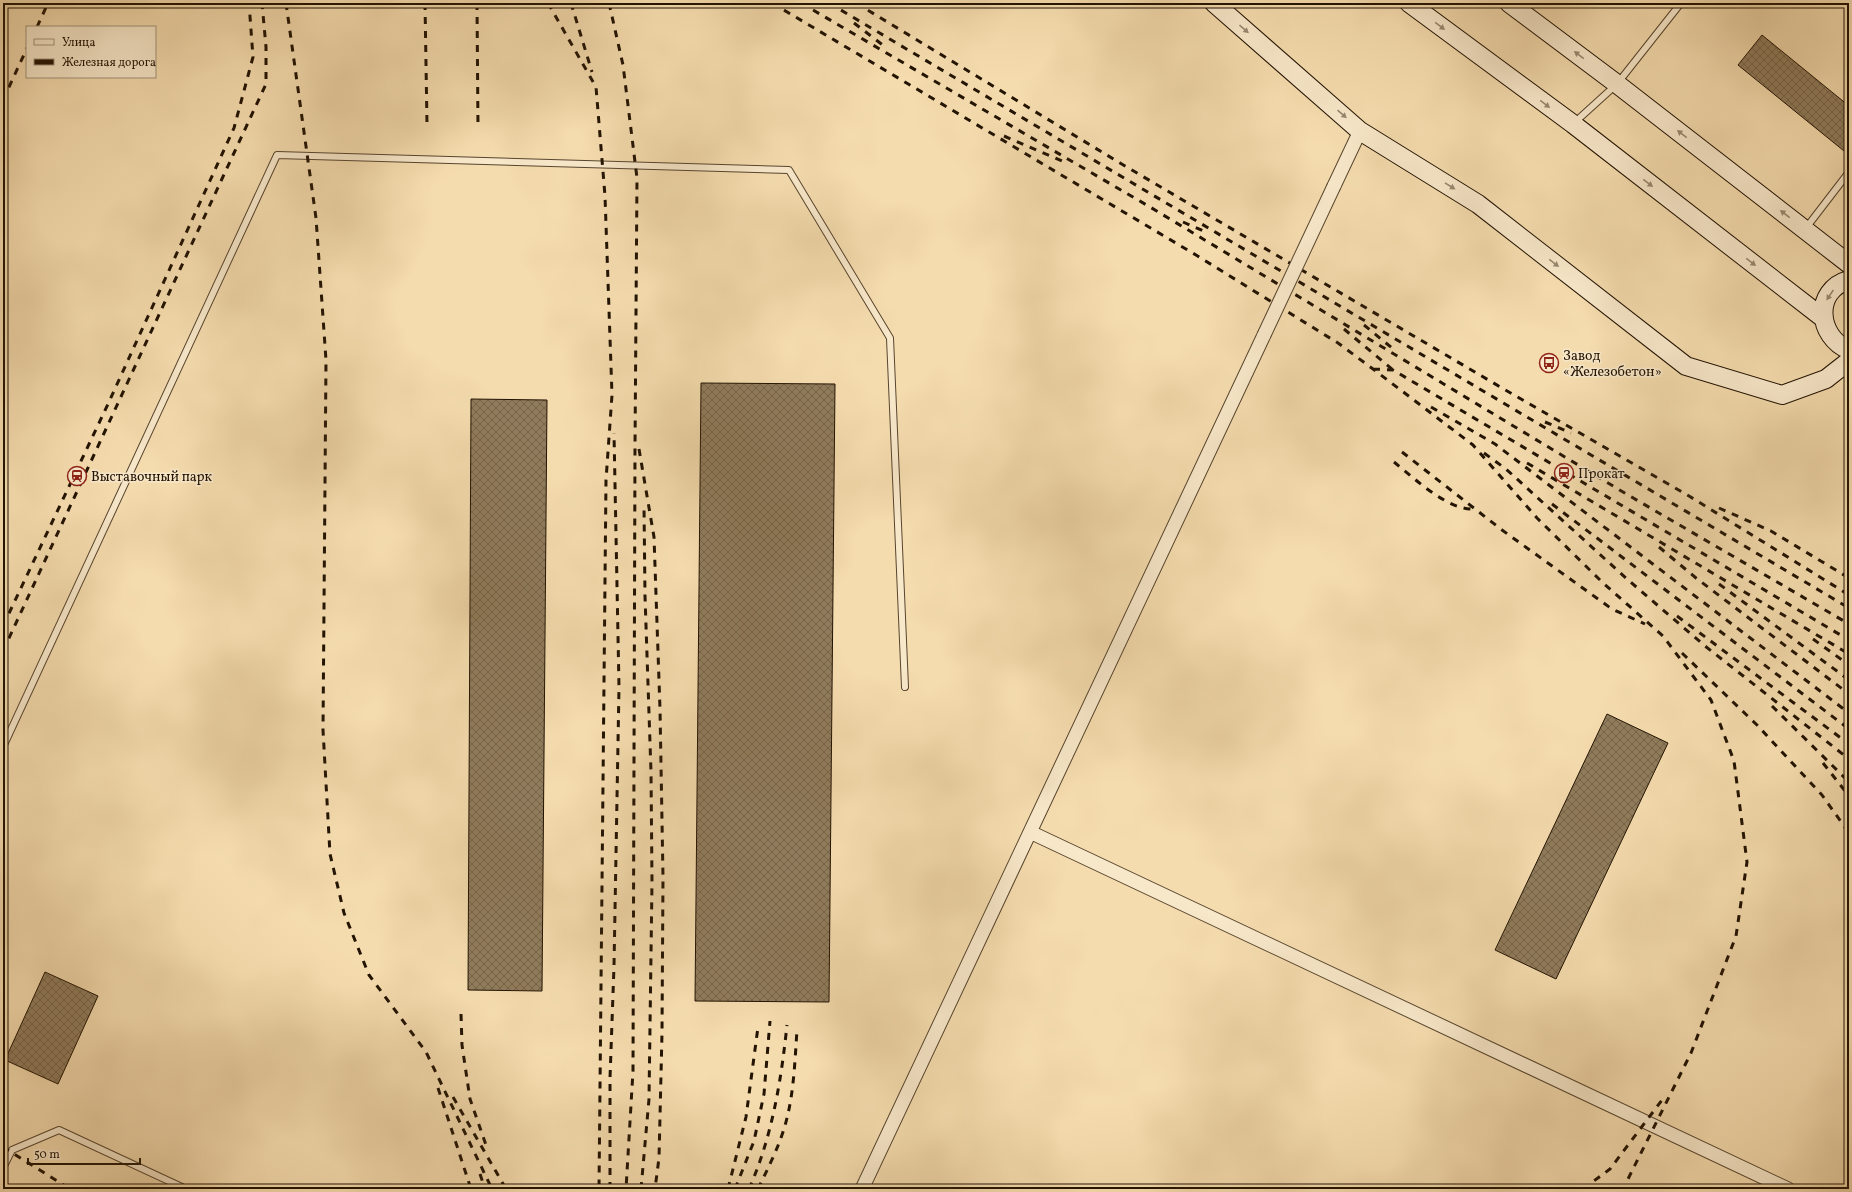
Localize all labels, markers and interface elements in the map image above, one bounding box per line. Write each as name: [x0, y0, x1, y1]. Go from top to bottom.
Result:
one-way arrow: [1435, 22, 1445, 30]
one-way arrow: [1239, 24, 1249, 33]
legend: [26, 26, 156, 78]
text: Улица: [62, 35, 95, 51]
one-way arrow: [1574, 51, 1585, 59]
text: Железная дорога: [62, 55, 156, 71]
one-way arrow: [1539, 99, 1550, 108]
one-way arrow: [1336, 110, 1347, 119]
one-way arrow: [1677, 130, 1688, 139]
one-way arrow: [1642, 178, 1653, 187]
one-way arrow: [1445, 182, 1455, 190]
one-way arrow: [1780, 210, 1791, 218]
one-way arrow: [1745, 258, 1756, 266]
one-way arrow: [1549, 259, 1560, 267]
one-way arrow: [1826, 290, 1834, 300]
place label: Завод «Железобетон»: [1563, 347, 1662, 382]
bus stop icon: Завод «Железобетон»: [1538, 352, 1560, 374]
station icon: Прокат: [1553, 462, 1575, 484]
station icon: Выставочный парк: [66, 465, 88, 487]
place label: Прокат: [1578, 465, 1625, 484]
place label: Выставочный парк: [91, 468, 212, 487]
scale bar: [28, 1140, 140, 1166]
text: 50 m: [34, 1147, 60, 1163]

